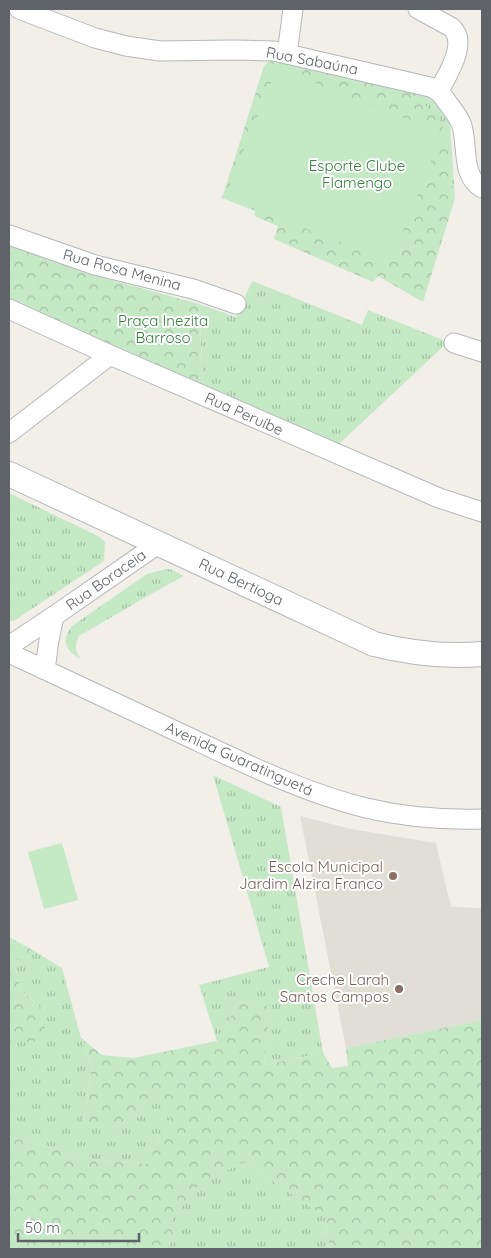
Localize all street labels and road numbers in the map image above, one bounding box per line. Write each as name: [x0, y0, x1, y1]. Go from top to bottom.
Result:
street label: Rua Sabaúna: [264, 42, 360, 79]
street label: Rua Rosa Menina: [61, 245, 183, 294]
street label: Rua Peruíbe: [202, 388, 286, 439]
street label: Rua Boraceia: [62, 545, 150, 614]
street label: Rua Bertioga: [196, 554, 287, 609]
street label: Avenida Guaratinguetá: [162, 717, 316, 800]

